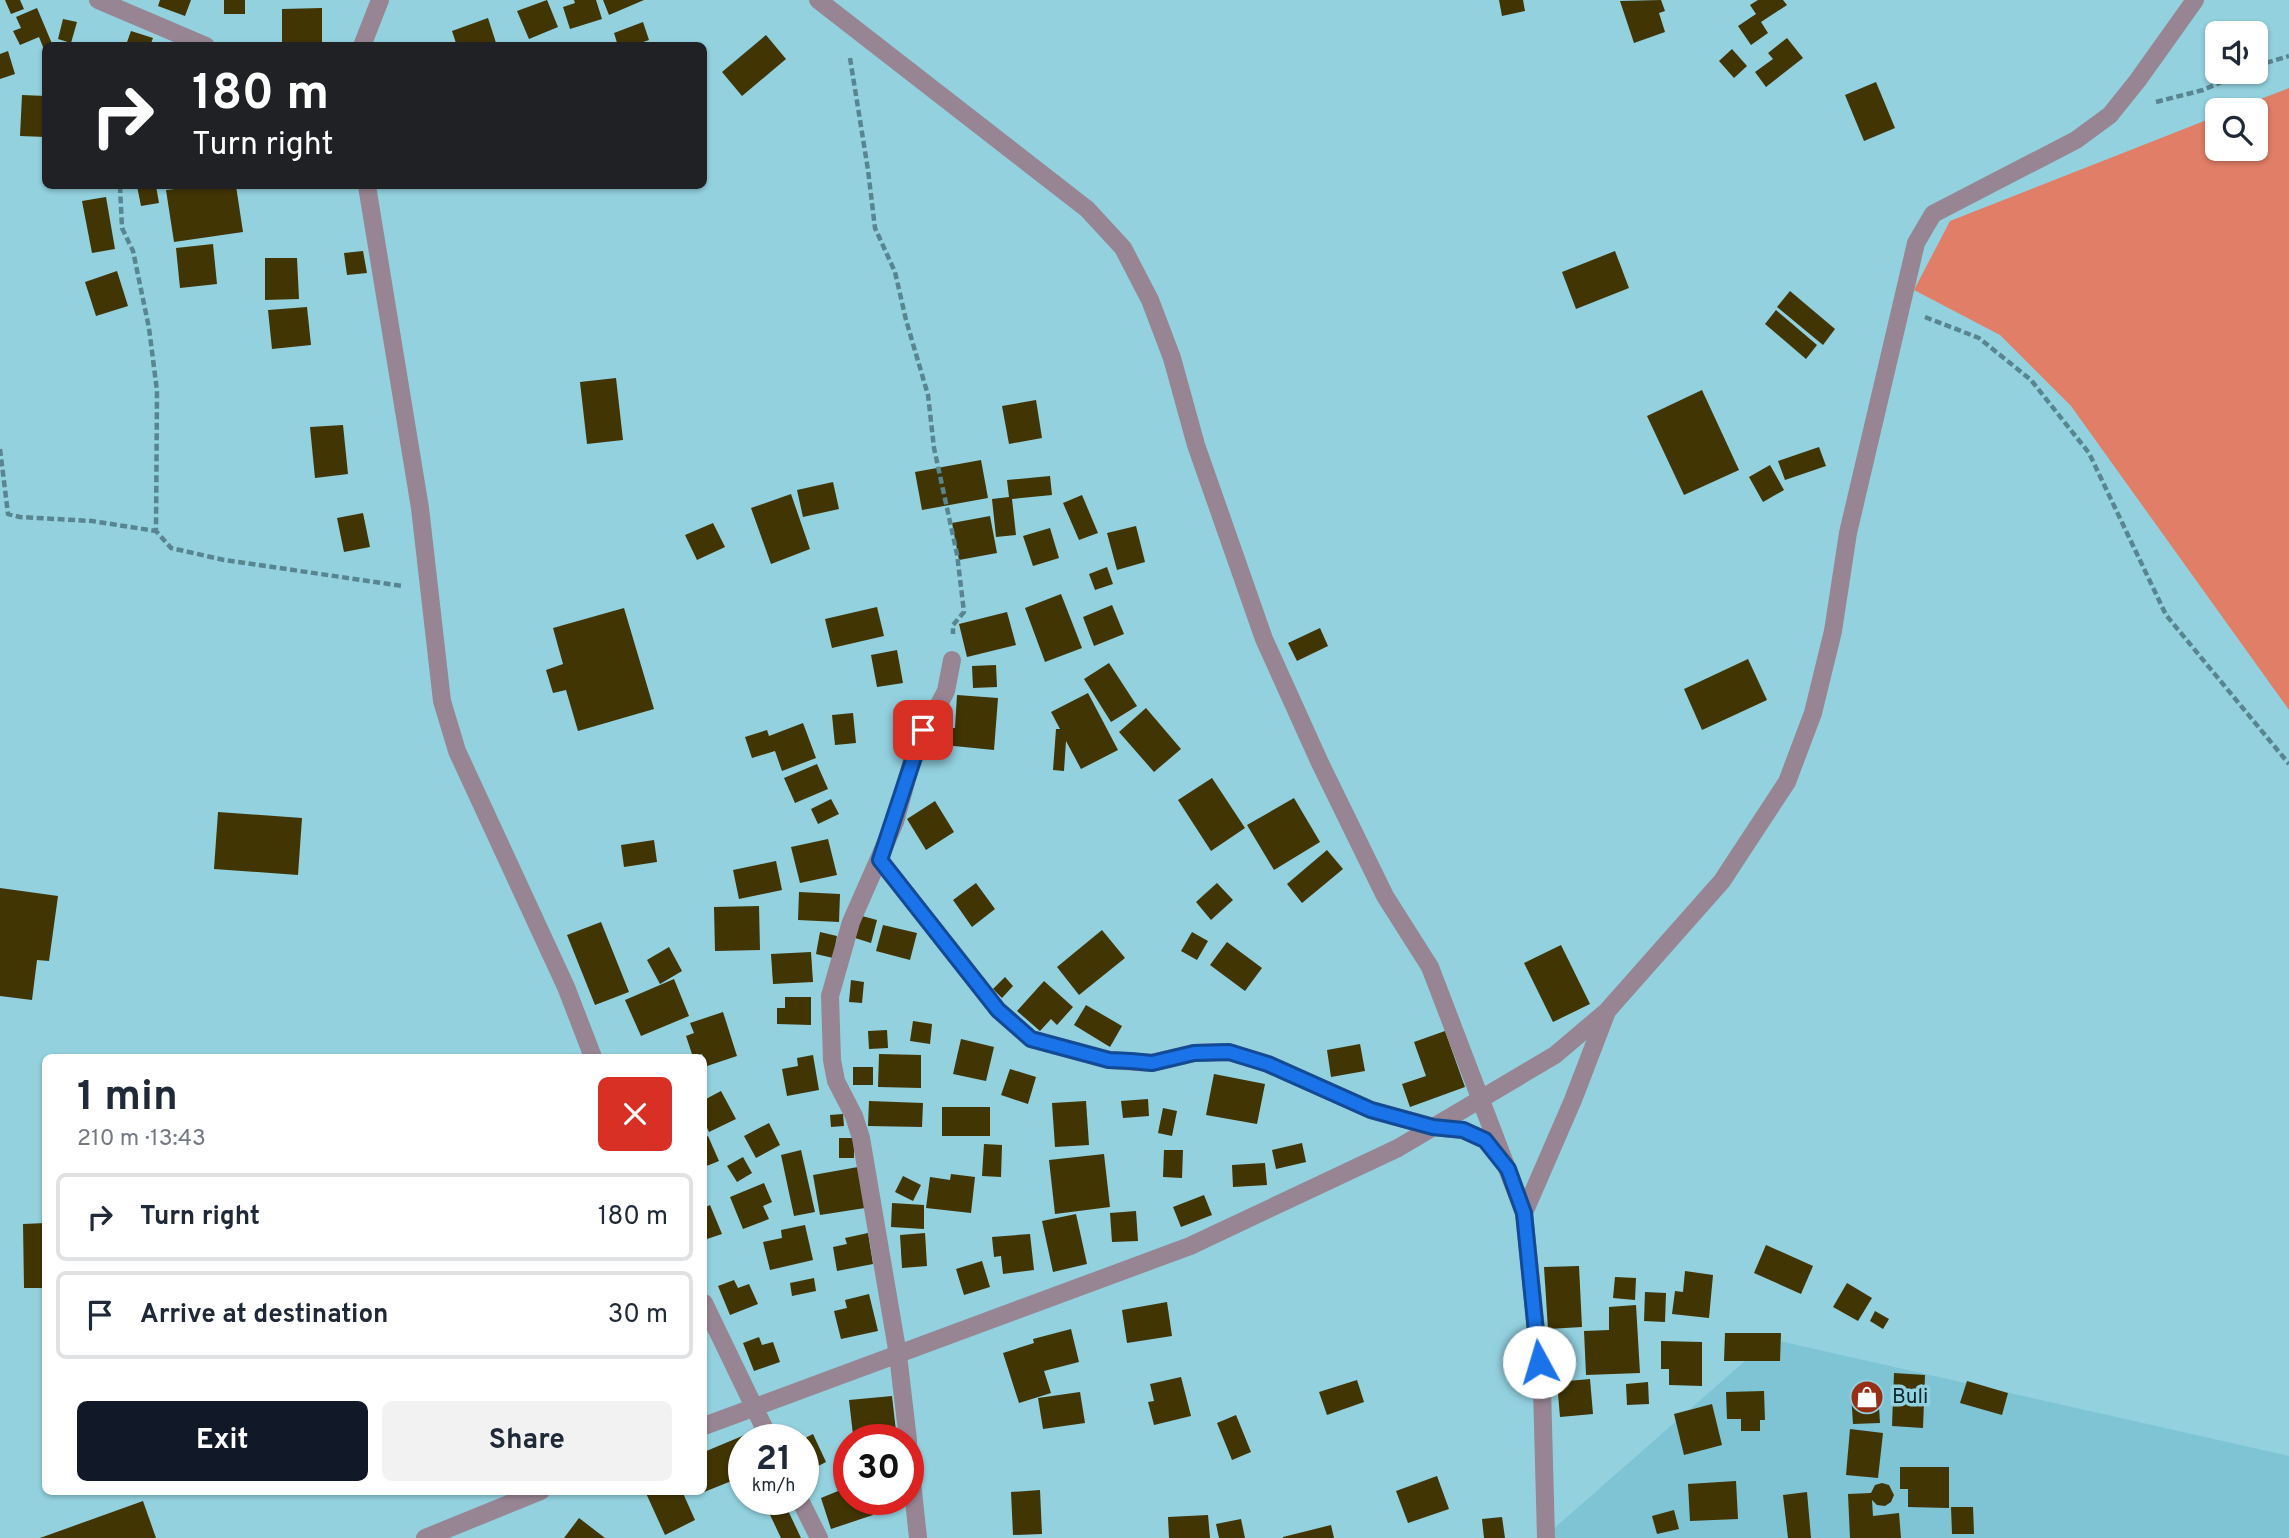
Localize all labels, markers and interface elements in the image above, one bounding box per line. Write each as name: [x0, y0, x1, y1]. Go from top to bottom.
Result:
map controls: [2205, 21, 2268, 161]
button: sound: [2205, 21, 2268, 84]
text: 180 m: [192, 65, 329, 127]
icon: right: [77, 70, 168, 161]
button: search: [2205, 98, 2268, 161]
text: Turn right: [192, 126, 334, 166]
pin: [893, 700, 953, 760]
icon: arrive: [904, 711, 942, 749]
text: 1 min: [77, 1072, 178, 1125]
button: close: [598, 1077, 672, 1151]
text: 210 m · 13:43: [77, 1125, 206, 1154]
icon: right: [81, 1198, 119, 1236]
text: Turn right: [140, 1201, 260, 1234]
text: 180 m: [598, 1201, 668, 1234]
icon: arrive: [81, 1296, 119, 1334]
text: Arrive at destination: [140, 1299, 388, 1332]
text: 30 m: [608, 1299, 668, 1332]
position arrow: [1502, 1325, 1576, 1399]
shop icon: Buli: [1848, 1378, 1886, 1416]
place label: Buli: [1892, 1384, 1928, 1411]
button: Exit: [77, 1401, 368, 1481]
button: Share: [382, 1401, 672, 1481]
speed limit sign: 30: [833, 1424, 924, 1515]
text: 21: [756, 1438, 791, 1482]
text: km/h: [752, 1475, 795, 1498]

